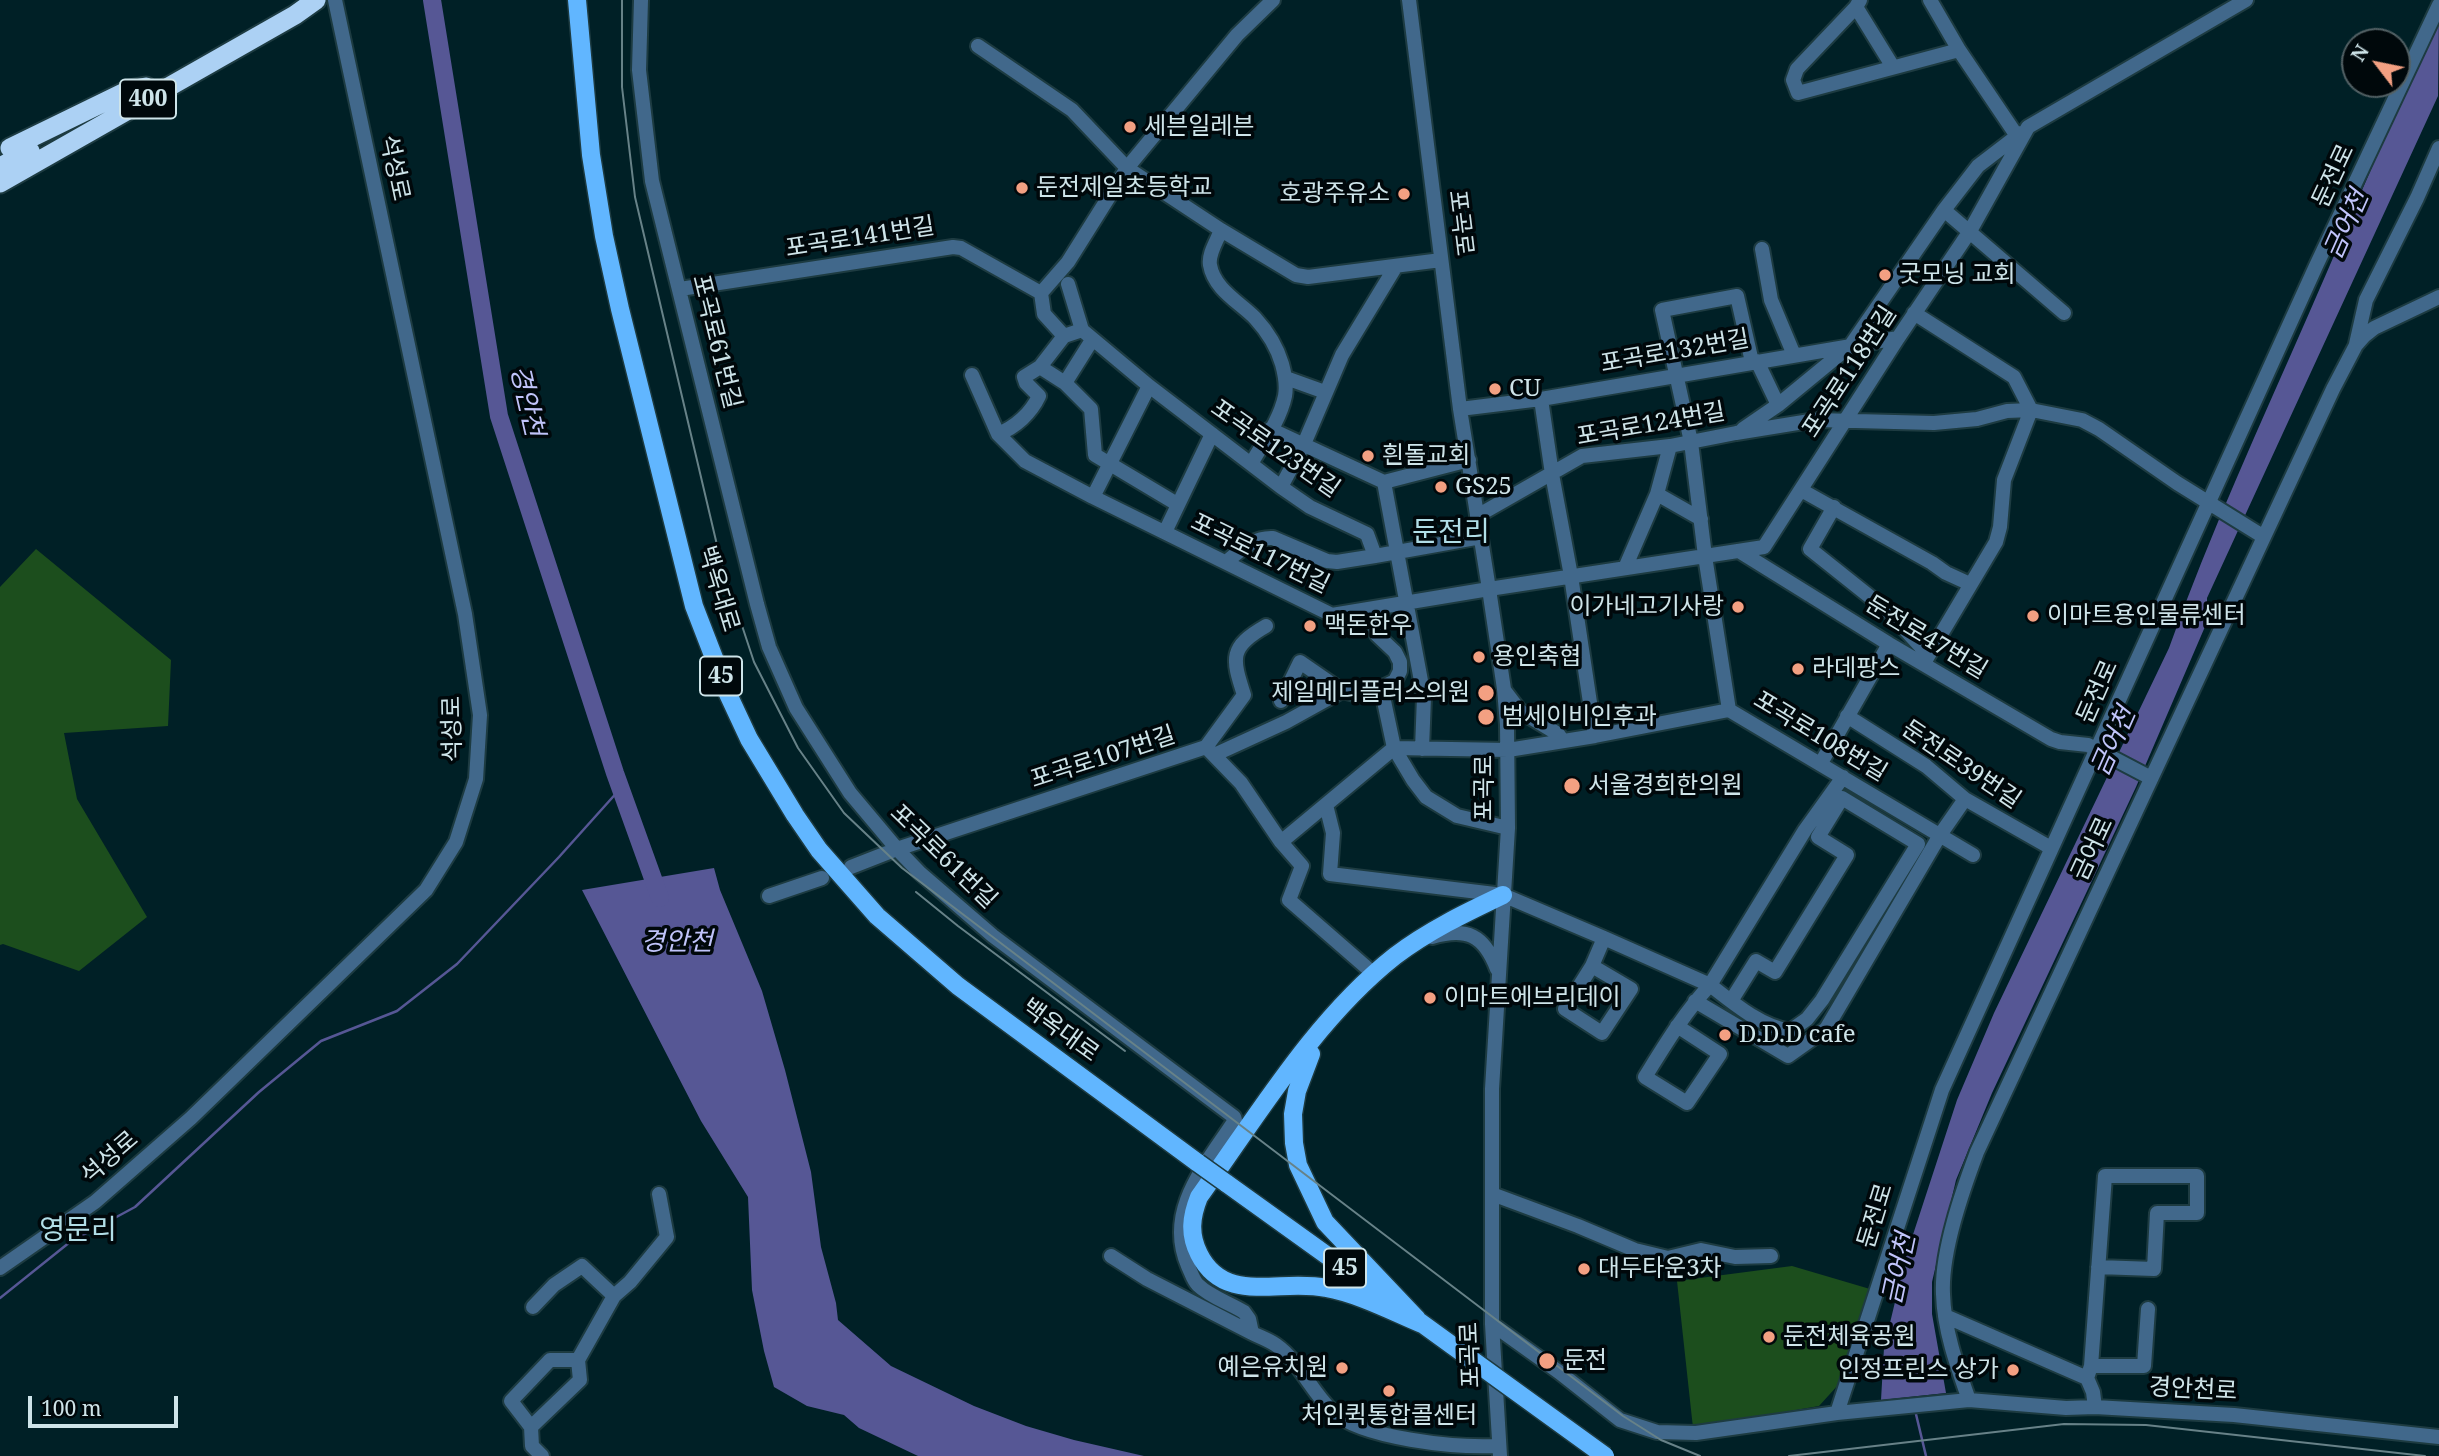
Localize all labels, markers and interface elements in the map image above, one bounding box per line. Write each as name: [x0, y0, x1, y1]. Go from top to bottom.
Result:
north arrow: [2341, 28, 2411, 98]
text: N: [2345, 40, 2375, 66]
road number: 400: [120, 80, 176, 118]
place label: 세븐일레븐: [1144, 113, 1254, 141]
marker: 세븐일레븐: [1122, 119, 1138, 135]
street label: 석성로: [373, 133, 415, 203]
street label: 둔전로: [2307, 140, 2361, 212]
place label: 둔전제일초등학교: [1036, 174, 1213, 202]
marker: 둔전제일초등학교: [1014, 180, 1030, 196]
place label: 호광주유소: [1280, 180, 1390, 208]
marker: 호광주유소: [1396, 186, 1412, 202]
water label: 금어천: [2318, 186, 2376, 264]
street label: 포곡로: [1442, 188, 1478, 258]
street label: 포곡로141번길: [783, 212, 937, 264]
place label: 굿모닝 교회: [1899, 261, 2016, 289]
marker: 굿모닝 교회: [1877, 267, 1893, 283]
street label: 포곡로61번길: [685, 272, 747, 412]
street label: 포곡로118번길: [1797, 301, 1903, 443]
street label: 포곡로132번길: [1598, 325, 1752, 379]
water label: 경안천: [503, 363, 549, 439]
place label: CU: [1509, 375, 1541, 403]
marker: CU: [1487, 381, 1503, 397]
street label: 포곡로123번길: [1205, 394, 1345, 504]
street label: 포곡로124번길: [1574, 398, 1728, 452]
place label: 흰돌교회: [1382, 442, 1470, 470]
marker: 흰돌교회: [1360, 448, 1376, 464]
place label: GS25: [1455, 473, 1512, 501]
marker: GS25: [1433, 479, 1449, 495]
street label: 포곡로117번길: [1186, 508, 1334, 600]
district label: 둔전리: [1412, 516, 1490, 550]
street label: 백옥대로: [691, 543, 745, 635]
street label: 둔전로47번길: [1860, 590, 1992, 686]
place label: 이가네고기사랑: [1569, 593, 1724, 621]
marker: 이가네고기사랑: [1730, 599, 1746, 615]
place label: 이마트용인물류센터: [2047, 602, 2246, 630]
marker: 이마트용인물류센터: [2025, 608, 2041, 624]
place label: 맥돈한우: [1324, 612, 1412, 640]
marker: 맥돈한우: [1302, 618, 1318, 634]
place label: 용인축협: [1493, 643, 1581, 671]
marker: 용인축협: [1471, 649, 1487, 665]
place label: 라데팡스: [1812, 655, 1900, 683]
road number: 45: [700, 656, 742, 696]
street label: 둔전로: [2071, 656, 2125, 728]
marker: 라데팡스: [1790, 661, 1806, 677]
place label: 제일메디플러스의원: [1271, 679, 1470, 707]
marker: 제일메디플러스의원: [1476, 683, 1496, 703]
street label: 포곡로108번길: [1748, 686, 1892, 788]
street label: 석성로: [438, 696, 468, 762]
place label: 범세이비인후과: [1502, 703, 1657, 731]
water label: 금어천: [2085, 703, 2143, 781]
marker: 범세이비인후과: [1476, 707, 1496, 727]
street label: 둔전로39번길: [1896, 715, 2026, 815]
street label: 포곡로107번길: [1027, 721, 1179, 795]
street label: 포곡로: [1471, 755, 1499, 821]
place label: 서울경희한의원: [1588, 772, 1743, 800]
marker: 서울경희한의원: [1562, 776, 1582, 796]
street label: 포곡로61번길: [884, 799, 1002, 915]
street label: 금어로: [2066, 813, 2120, 885]
water label: 경안천: [641, 927, 713, 959]
place label: 이마트에브리데이: [1444, 984, 1621, 1012]
marker: 이마트에브리데이: [1422, 990, 1438, 1006]
street label: 백옥대로: [1016, 993, 1104, 1069]
place label: D.D.D cafe: [1739, 1021, 1856, 1049]
marker: D.D.D cafe: [1717, 1027, 1733, 1043]
street label: 석성로: [76, 1125, 144, 1191]
street label: 둔전로: [1853, 1180, 1899, 1252]
district label: 영문리: [39, 1214, 117, 1248]
water label: 금어천: [1877, 1231, 1923, 1307]
road number: 45: [1324, 1248, 1366, 1288]
place label: 대두타운3차: [1598, 1255, 1722, 1283]
marker: 대두타운3차: [1576, 1261, 1592, 1277]
street label: 포곡로: [1455, 1321, 1487, 1389]
place label: 둔전체육공원: [1783, 1323, 1915, 1351]
marker: 둔전체육공원: [1761, 1329, 1777, 1345]
place label: 둔전: [1563, 1347, 1607, 1375]
marker: 둔전: [1537, 1351, 1557, 1371]
place label: 예은유치원: [1218, 1354, 1328, 1382]
place label: 인정프린스 상가: [1838, 1356, 1999, 1384]
marker: 예은유치원: [1334, 1360, 1350, 1376]
marker: 인정프린스 상가: [2005, 1362, 2021, 1378]
street label: 경안천로: [2148, 1373, 2238, 1407]
scale bar: [32, 1382, 182, 1426]
marker: 처인퀵통합콜센터: [1381, 1383, 1397, 1399]
text: 100 m: [41, 1394, 102, 1422]
place label: 처인퀵통합콜센터: [1301, 1402, 1477, 1430]

